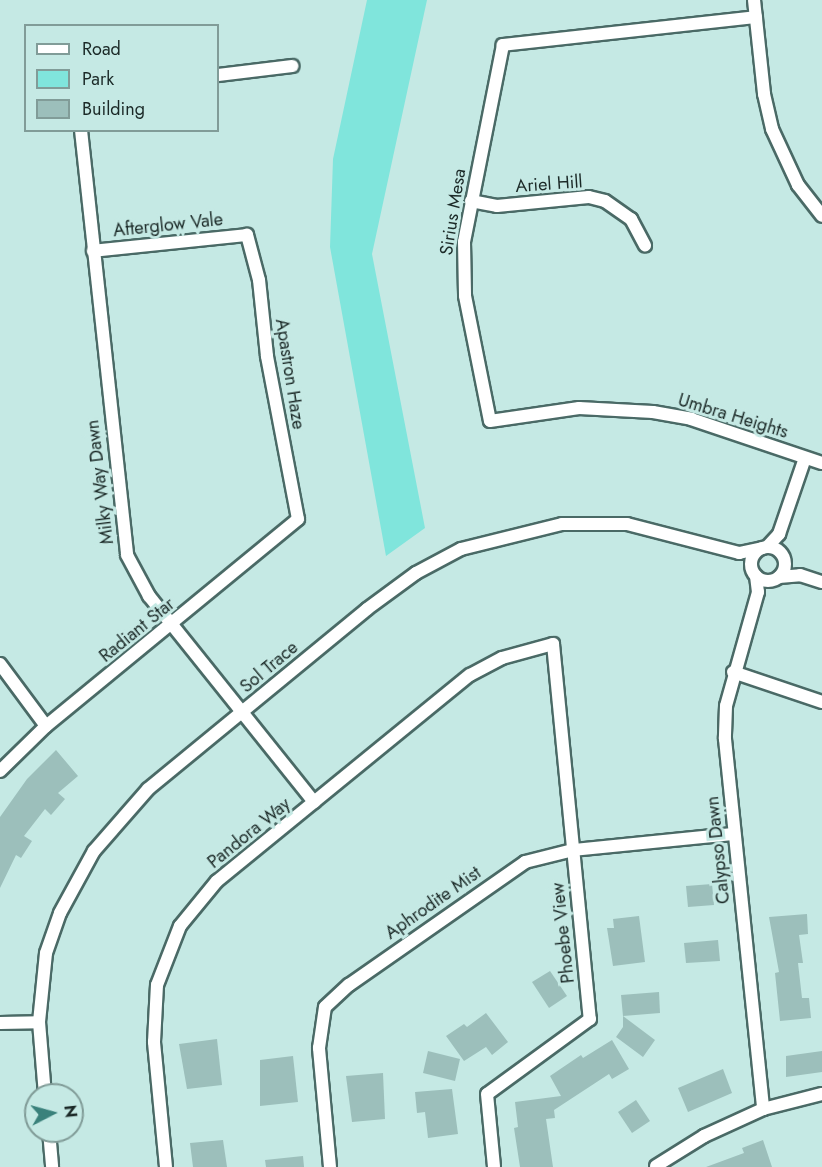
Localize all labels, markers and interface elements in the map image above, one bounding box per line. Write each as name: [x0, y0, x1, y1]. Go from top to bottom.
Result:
legend: [24, 24, 219, 132]
text: Road: [82, 36, 121, 62]
text: Park: [82, 66, 114, 92]
text: Building: [82, 96, 145, 122]
street label: Sirius Mesa: [436, 167, 470, 257]
street label: Ariel Hill: [515, 171, 583, 197]
street label: Afterglow Vale: [112, 208, 224, 242]
street label: Apastron Haze: [271, 317, 309, 431]
street label: Umbra Heights: [675, 389, 791, 443]
street label: Milky Way Dawn: [82, 418, 118, 546]
street label: Radiant Star: [95, 593, 179, 667]
street label: Sol Trace: [236, 637, 302, 697]
street label: Pandora Way: [203, 793, 295, 873]
street label: Calypso Dawn: [702, 795, 734, 905]
street label: Aphrodite Mist: [381, 862, 485, 944]
street label: Phoebe View: [547, 882, 579, 984]
north arrow: [24, 1083, 84, 1143]
text: N: [58, 1104, 83, 1119]

